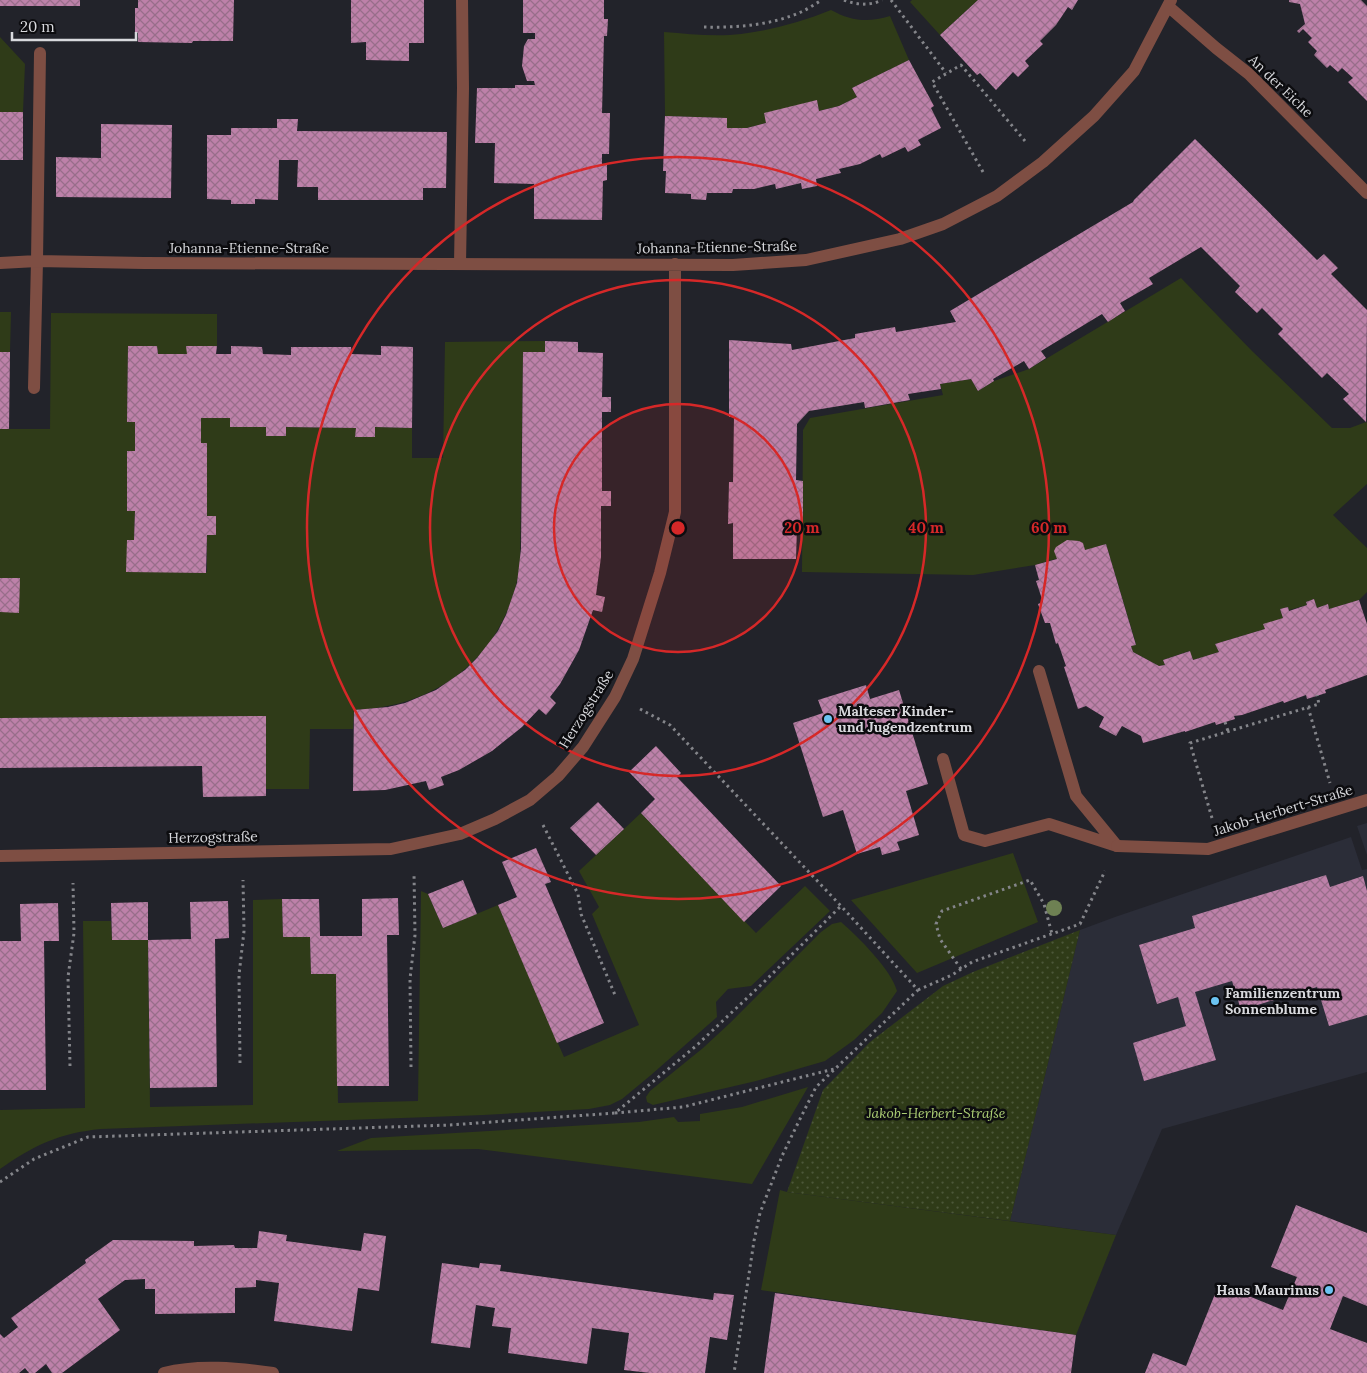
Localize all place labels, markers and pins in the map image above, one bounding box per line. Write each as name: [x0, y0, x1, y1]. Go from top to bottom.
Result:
centre of rings: [669, 519, 687, 537]
place label: Malteser Kinder- und Jugendzentrum: [838, 702, 973, 736]
marker: Malteser Kinder- und Jugendzentrum: [822, 713, 834, 725]
place label: Familienzentrum Sonnenblume: [1225, 984, 1340, 1018]
marker: Familienzentrum Sonnenblume: [1209, 995, 1221, 1007]
place label: Haus Maurinus: [1216, 1281, 1319, 1299]
marker: Haus Maurinus: [1323, 1284, 1335, 1296]

